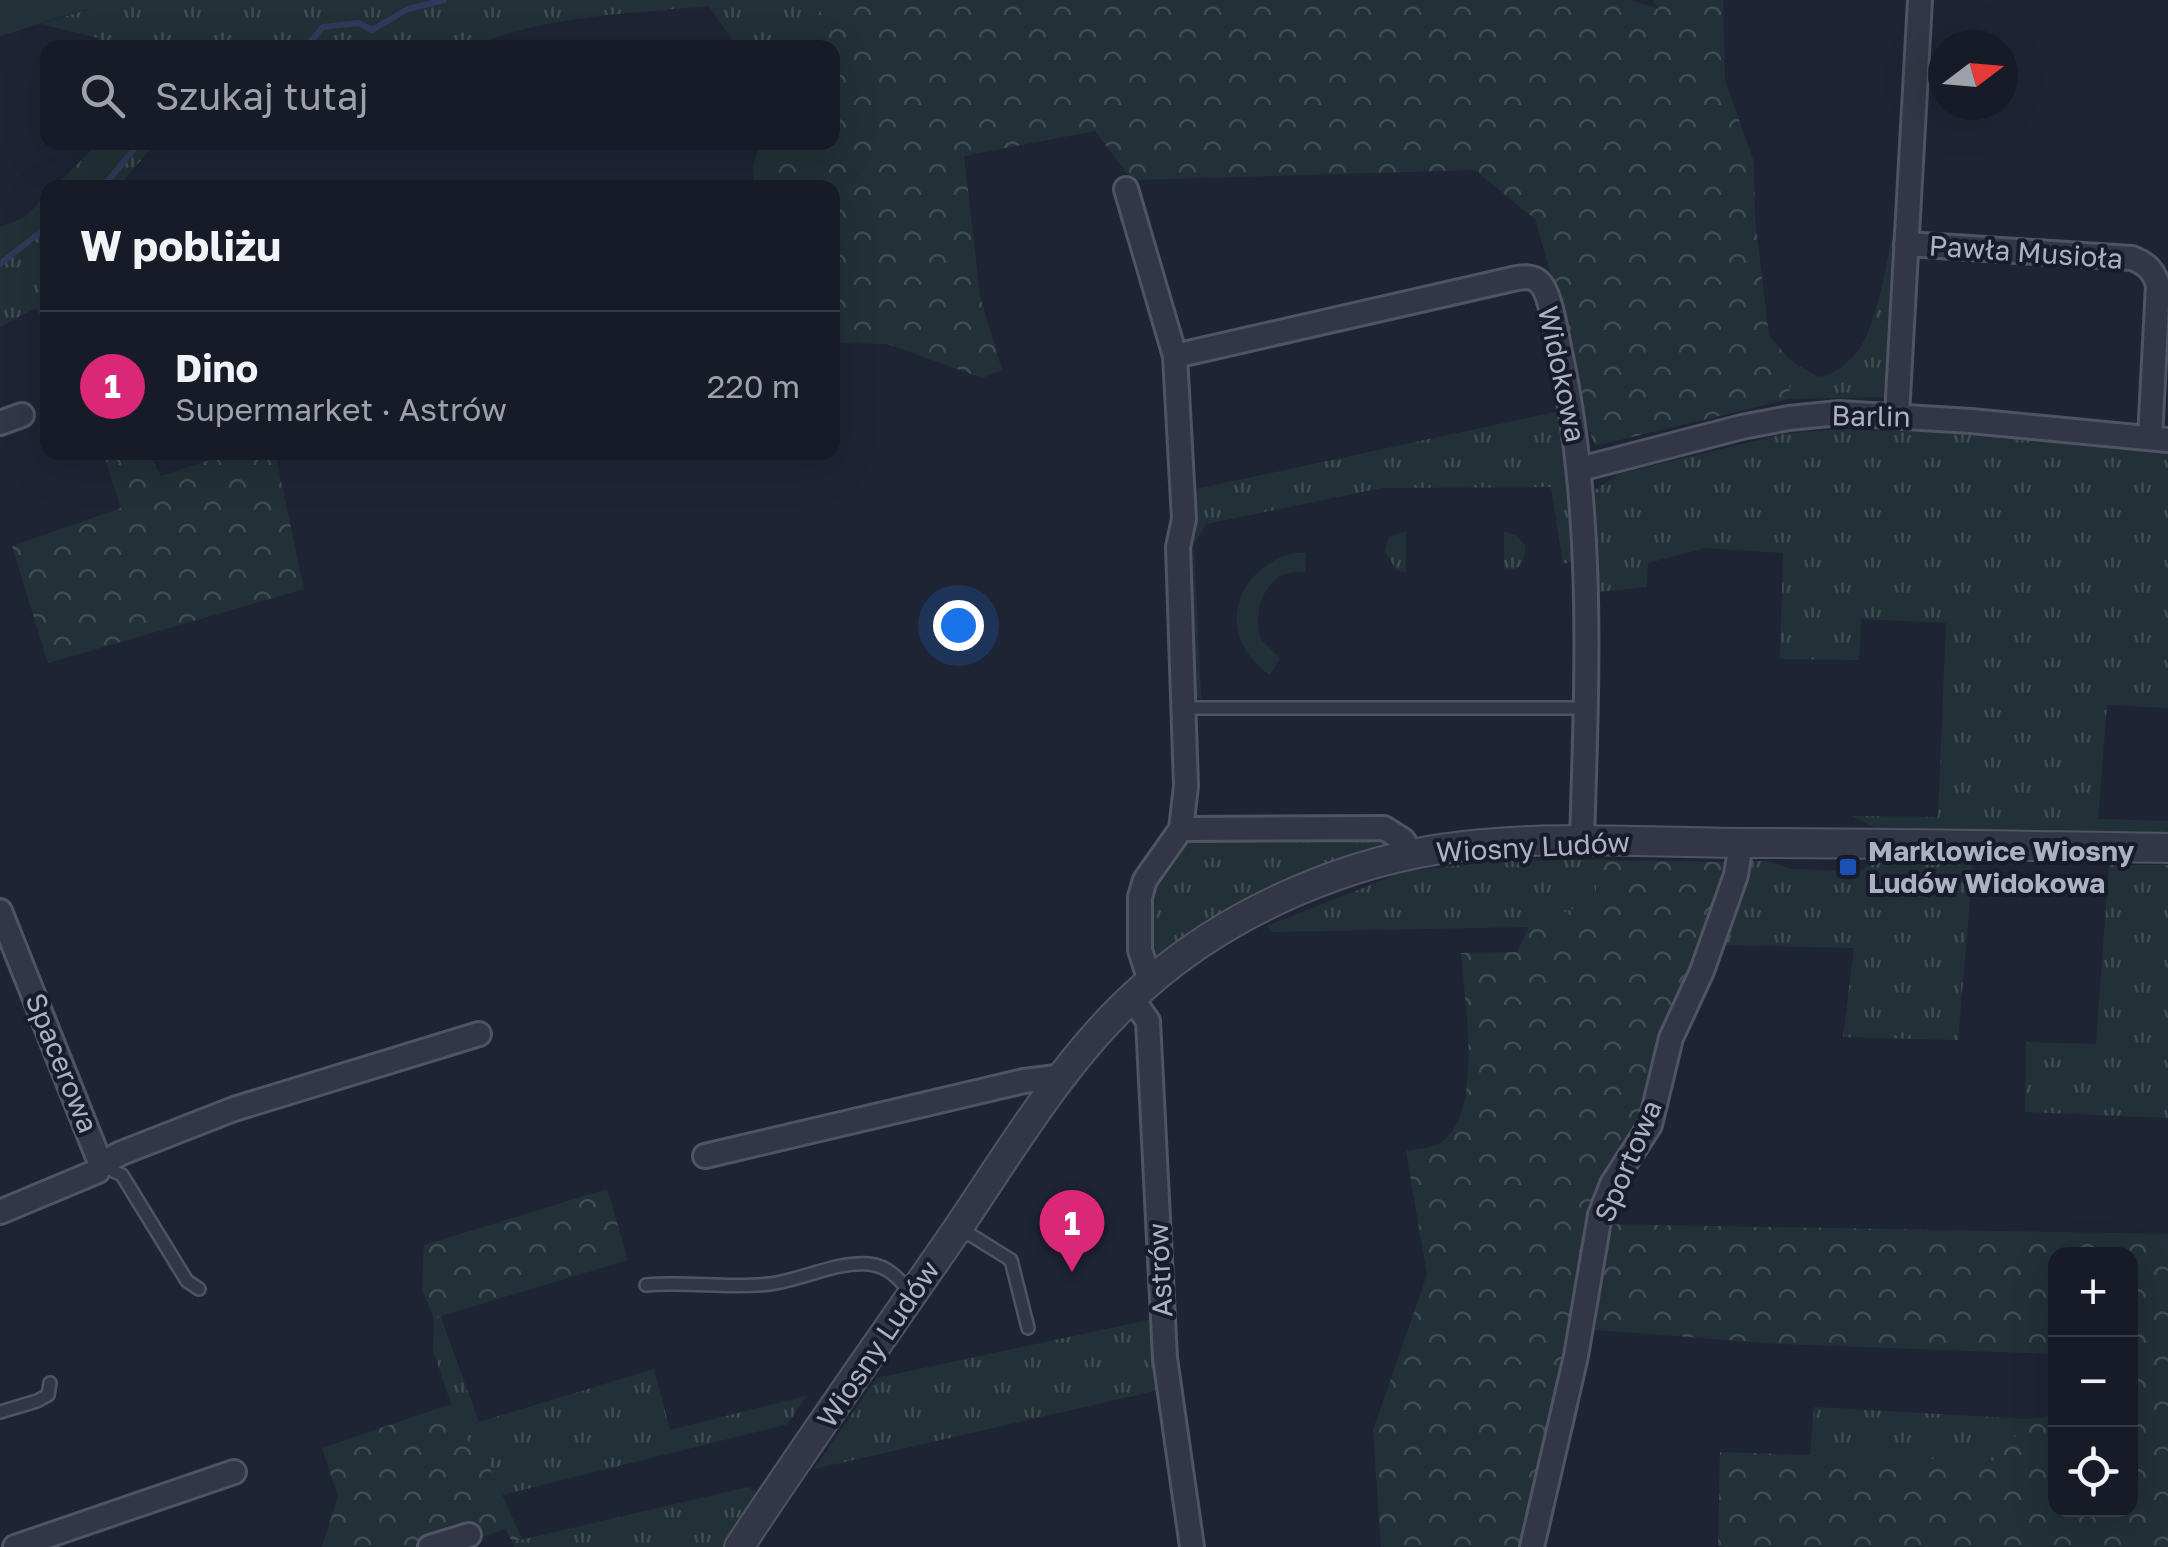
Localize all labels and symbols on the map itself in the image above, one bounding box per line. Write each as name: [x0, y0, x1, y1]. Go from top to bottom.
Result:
north arrow: [1928, 30, 2018, 120]
street label: Pawła Musioła: [1928, 228, 2124, 275]
street label: Widokowa: [1532, 303, 1593, 445]
street label: Barlin: [1831, 398, 1911, 433]
your location: [933, 600, 984, 651]
street label: Wiosny Ludów: [1435, 825, 1631, 868]
place label: Marklowice Wiosny Ludów Widokowa: [1868, 834, 2134, 899]
marker: Marklowice Wiosny Ludów Widokowa: [1837, 856, 1859, 878]
street label: Spacerowa: [20, 988, 105, 1137]
street label: Sportowa: [1587, 1095, 1668, 1227]
pin: 1: [1040, 1190, 1104, 1272]
street label: Astrów: [1141, 1222, 1178, 1318]
street label: Wiosny Ludów: [810, 1254, 946, 1433]

